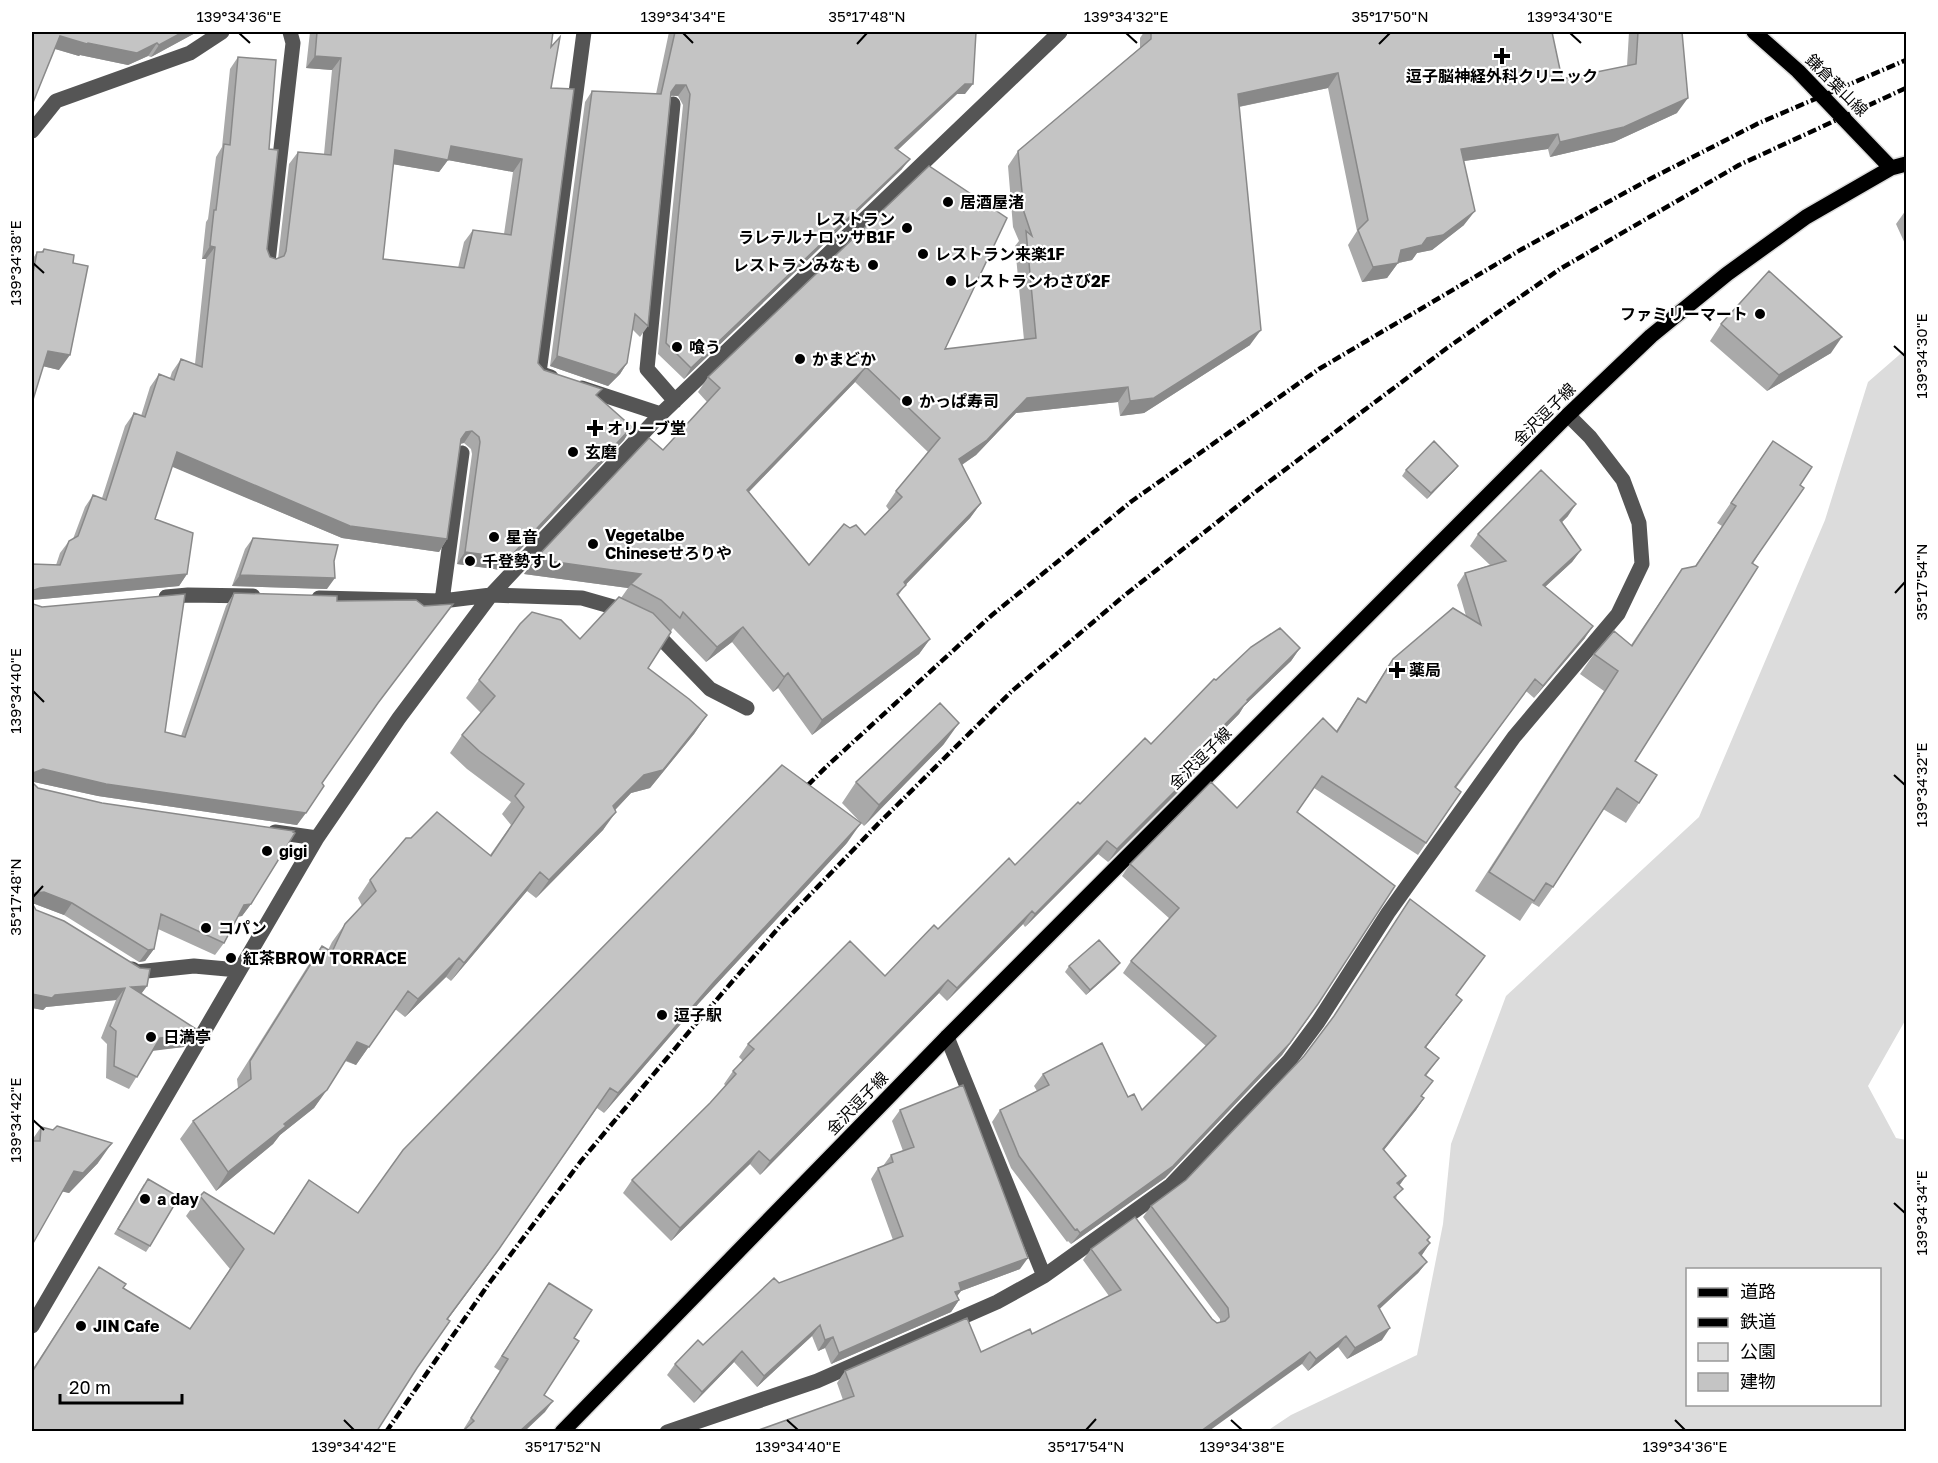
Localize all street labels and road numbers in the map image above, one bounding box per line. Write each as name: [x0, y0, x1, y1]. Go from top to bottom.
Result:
street label: 鎌倉葉山線: [1802, 50, 1872, 120]
street label: 金沢逗子線: [1509, 379, 1579, 449]
street label: 金沢逗子線: [1165, 723, 1235, 793]
street label: 金沢逗子線: [822, 1067, 892, 1139]

